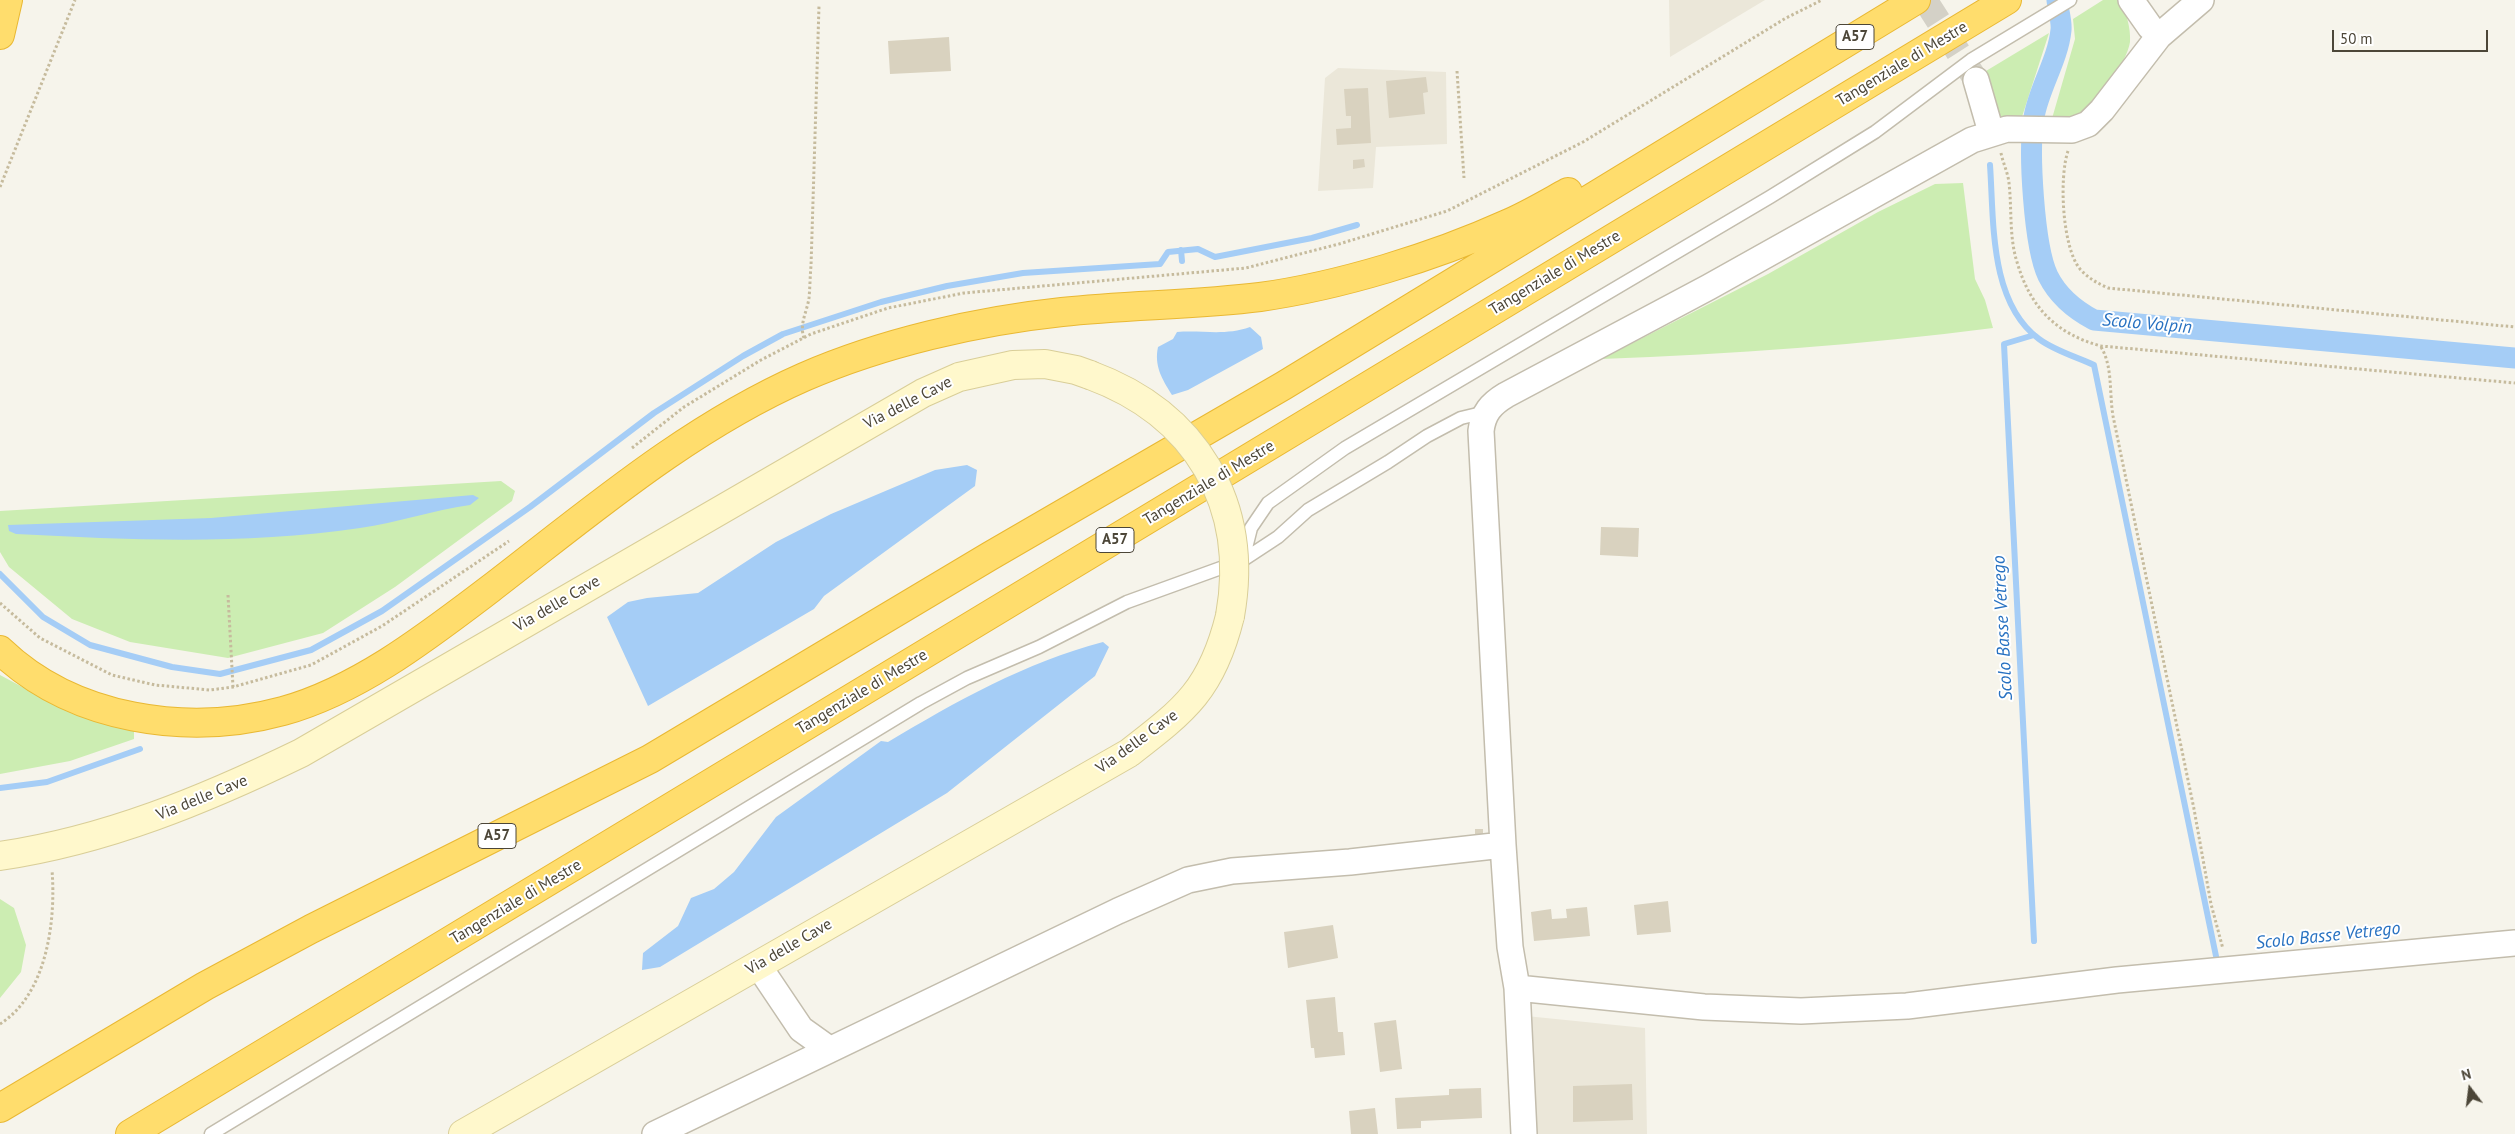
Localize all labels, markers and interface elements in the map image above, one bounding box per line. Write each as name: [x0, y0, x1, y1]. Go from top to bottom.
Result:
street label: Tangenziale di Mestre: [1833, 17, 1971, 111]
scale bar: [2335, 20, 2491, 52]
road number: A57: [1836, 24, 1874, 50]
text: 50 m: [2340, 29, 2373, 48]
street label: Tangenziale di Mestre: [1486, 226, 1624, 320]
water label: Scolo Volpin: [2101, 309, 2193, 339]
street label: Via delle Cave: [861, 373, 955, 433]
street label: Tangenziale di Mestre: [1140, 436, 1278, 530]
road number: A57: [1096, 528, 1134, 552]
water label: Scolo Basse Vetrego: [1988, 555, 2018, 701]
street label: Via delle Cave: [510, 572, 604, 636]
street label: Tangenziale di Mestre: [793, 645, 931, 739]
street label: Via delle Cave: [1092, 706, 1182, 778]
street label: Via delle Cave: [154, 771, 250, 825]
road number: A57: [478, 824, 516, 848]
street label: Tangenziale di Mestre: [447, 855, 585, 949]
street label: Via delle Cave: [742, 915, 836, 979]
water label: Scolo Basse Vetrego: [2255, 918, 2401, 954]
north arrow: [2445, 1064, 2495, 1114]
text: N: [2459, 1065, 2473, 1084]

